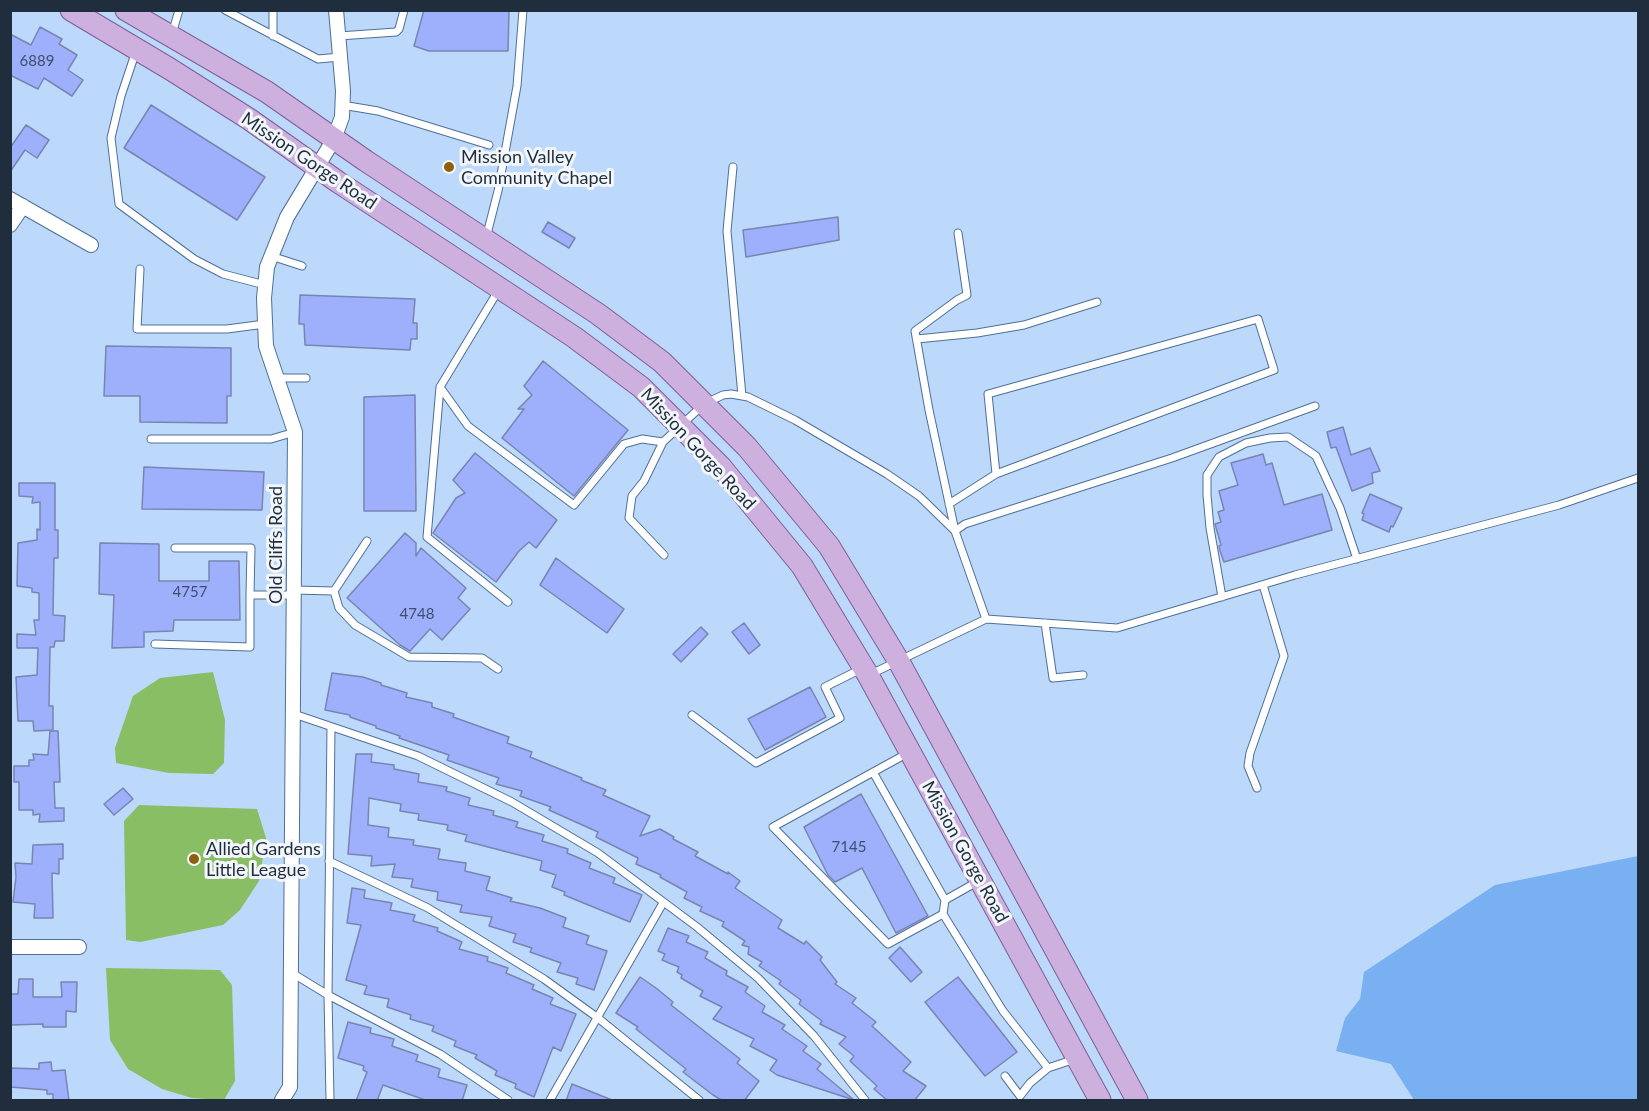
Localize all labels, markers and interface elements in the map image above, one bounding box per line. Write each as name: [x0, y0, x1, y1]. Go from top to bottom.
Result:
house number: 6889: [20, 52, 54, 70]
street label: Mission Gorge Road: [237, 108, 381, 214]
place label: Mission Valley Community Chapel: [461, 146, 612, 188]
marker: Mission Valley Community Chapel: [442, 160, 456, 174]
street label: Mission Gorge Road: [636, 384, 760, 514]
street label: Old Cliffs Road: [265, 486, 287, 604]
house number: 4757: [173, 583, 207, 601]
house number: 4748: [400, 605, 434, 623]
street label: Mission Gorge Road: [917, 777, 1013, 927]
place label: Allied Gardens Little League: [206, 838, 321, 880]
house number: 7145: [832, 838, 866, 856]
marker: Allied Gardens Little League: [187, 852, 201, 866]

